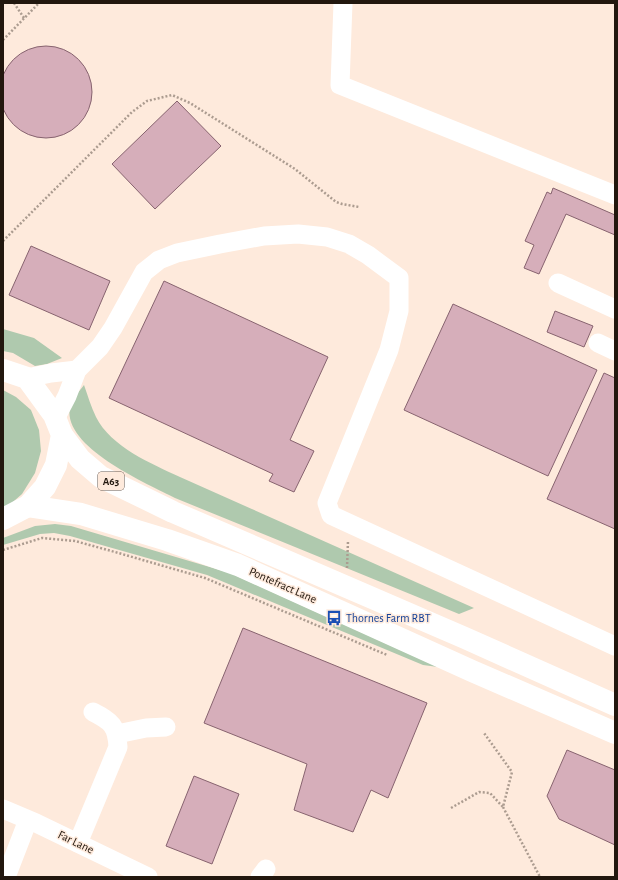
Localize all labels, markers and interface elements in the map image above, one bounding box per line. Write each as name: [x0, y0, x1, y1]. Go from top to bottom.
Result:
road number: A63: [98, 472, 124, 490]
street label: Pontefract Lane: [247, 565, 319, 605]
bus stop icon: Thornes Farm RBT: [325, 609, 343, 627]
place label: Thornes Farm RBT: [346, 612, 431, 624]
street label: Far Lane: [56, 828, 96, 856]

